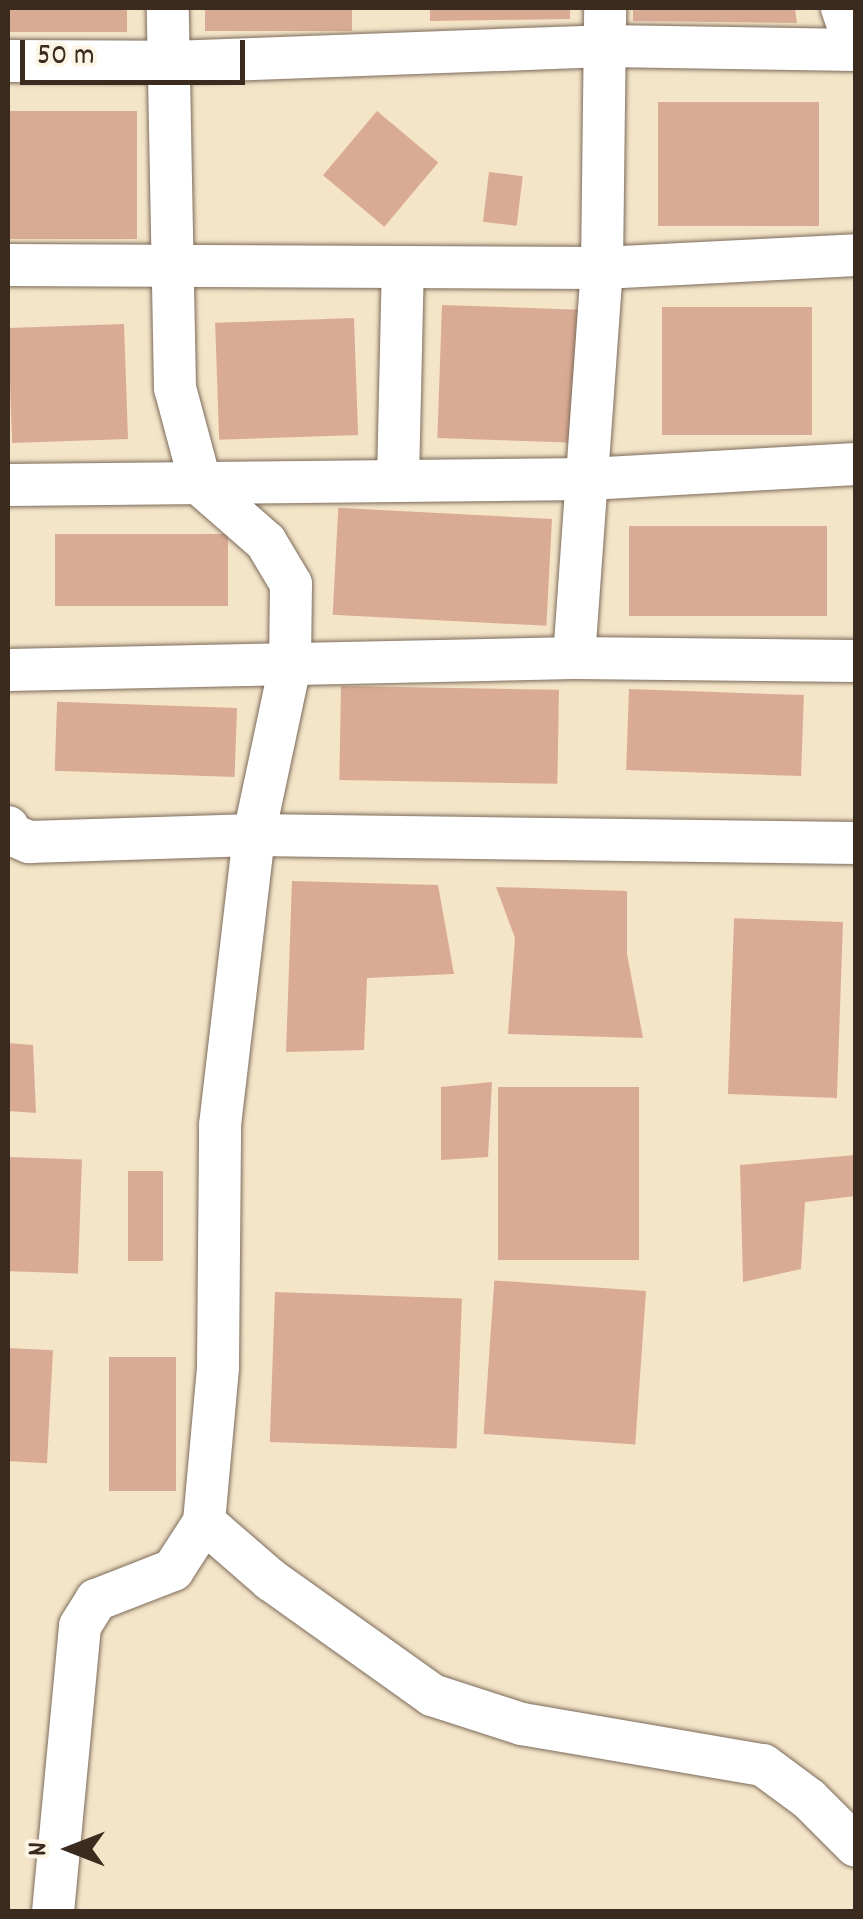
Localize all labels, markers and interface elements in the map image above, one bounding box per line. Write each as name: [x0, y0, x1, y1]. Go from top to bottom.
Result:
scale bar: [25, 20, 250, 82]
text: 50 m: [37, 36, 95, 79]
north arrow: [20, 1799, 120, 1899]
text: N: [20, 1842, 60, 1856]

